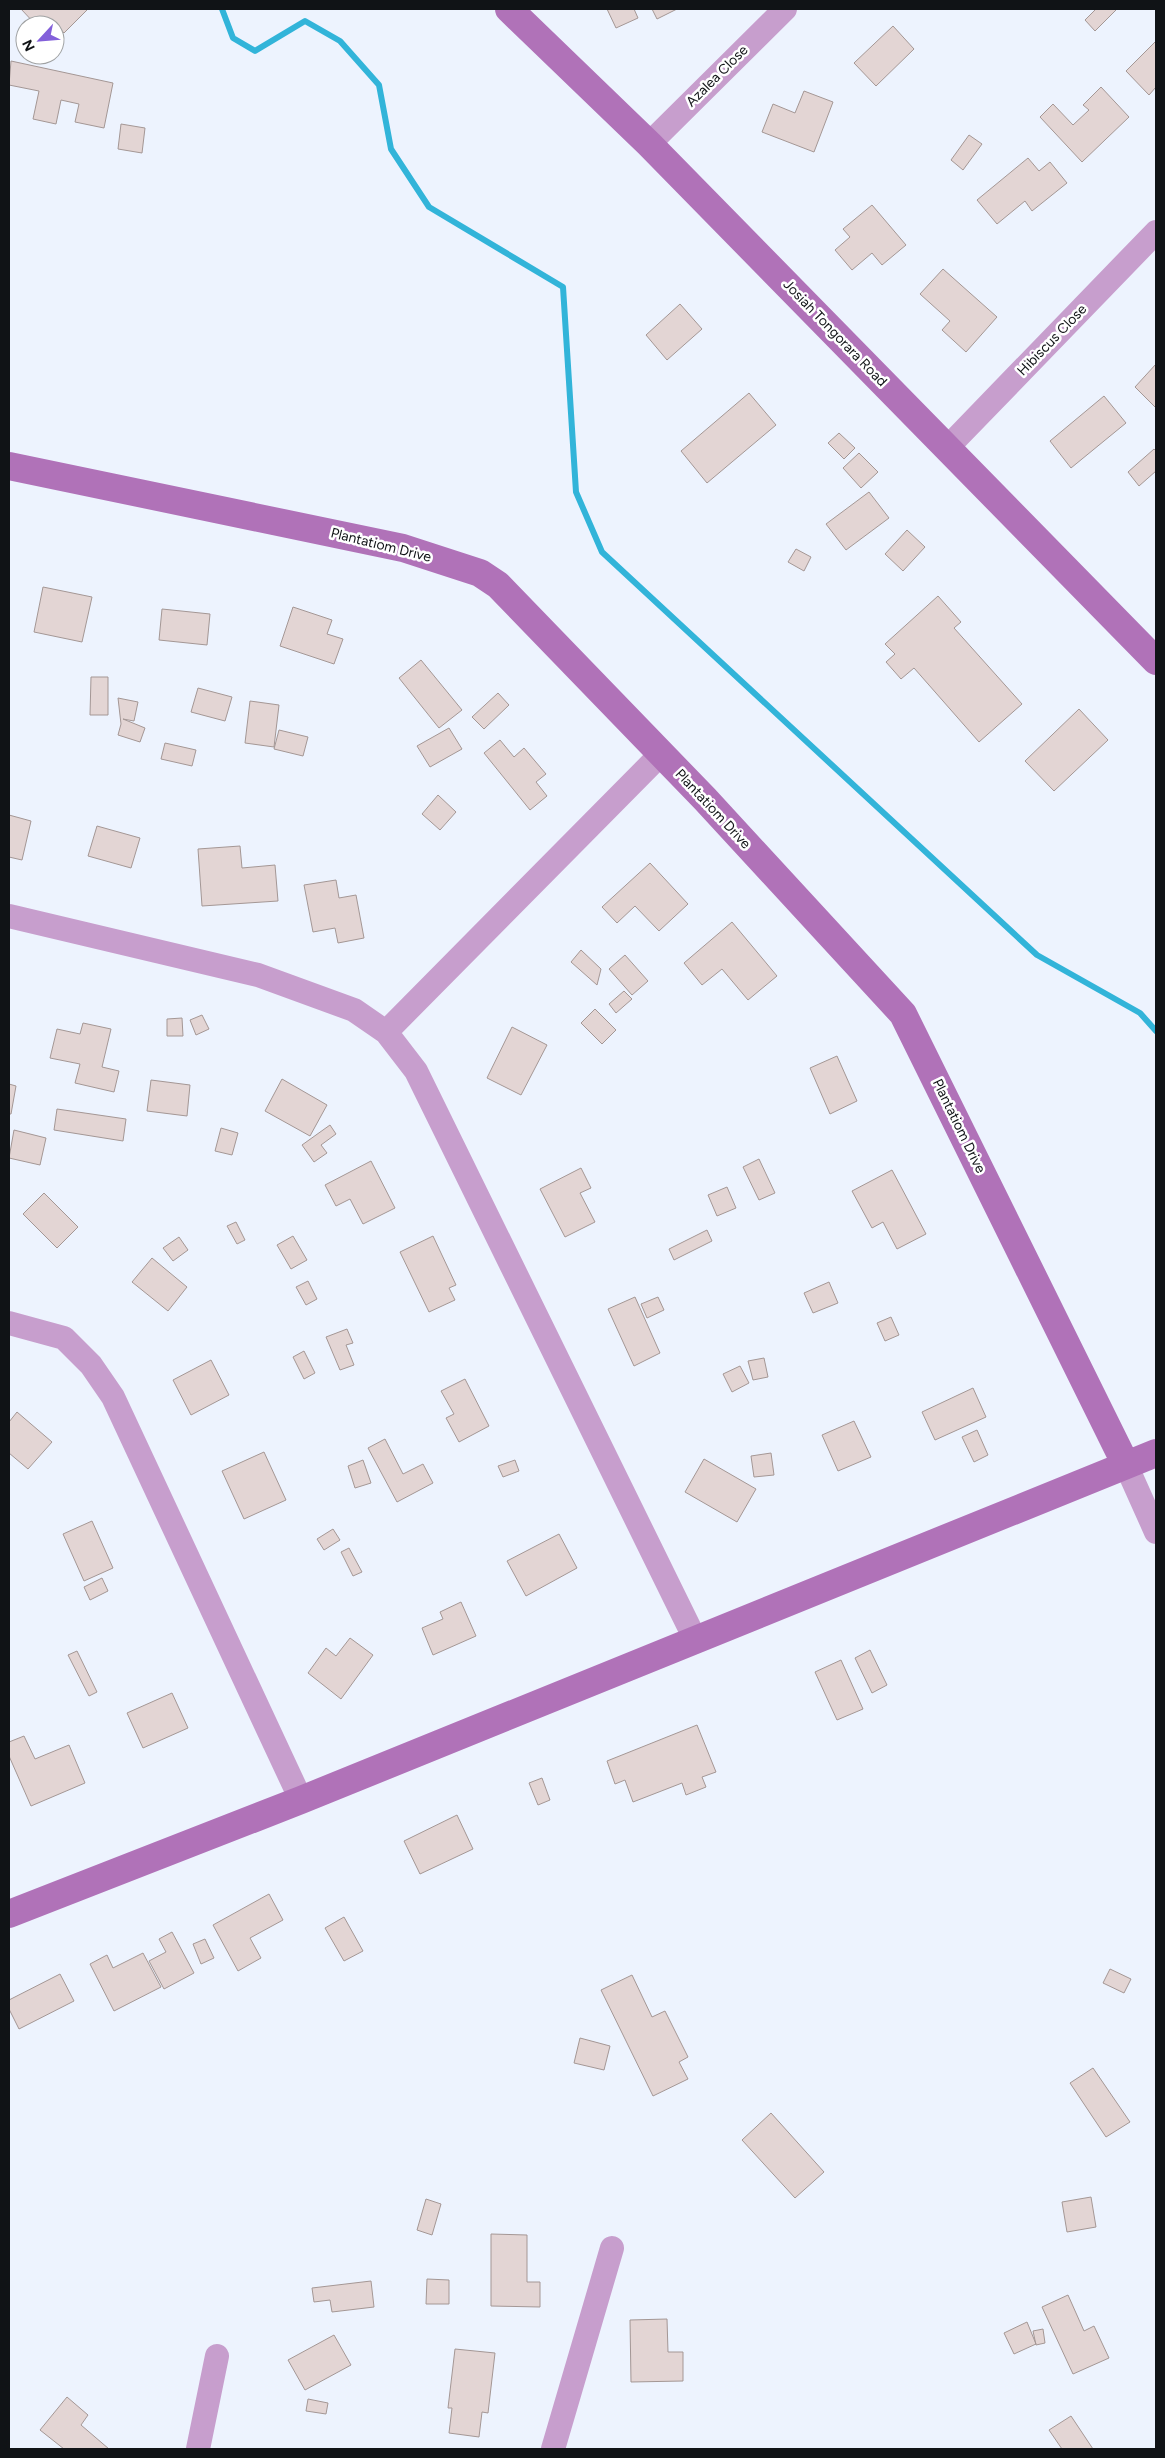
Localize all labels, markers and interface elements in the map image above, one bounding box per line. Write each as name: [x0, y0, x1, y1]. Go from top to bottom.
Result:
north arrow: [15, 15, 65, 65]
text: N: [19, 37, 39, 54]
street label: Azalea Close: [683, 41, 752, 110]
street label: Josiah Tongorara Road: [780, 276, 890, 390]
street label: Hibiscus Close: [1014, 301, 1091, 379]
street label: Plantatiom Drive: [329, 524, 433, 566]
street label: Plantatiom Drive: [672, 766, 755, 853]
street label: Plantatiom Drive: [929, 1076, 989, 1176]

